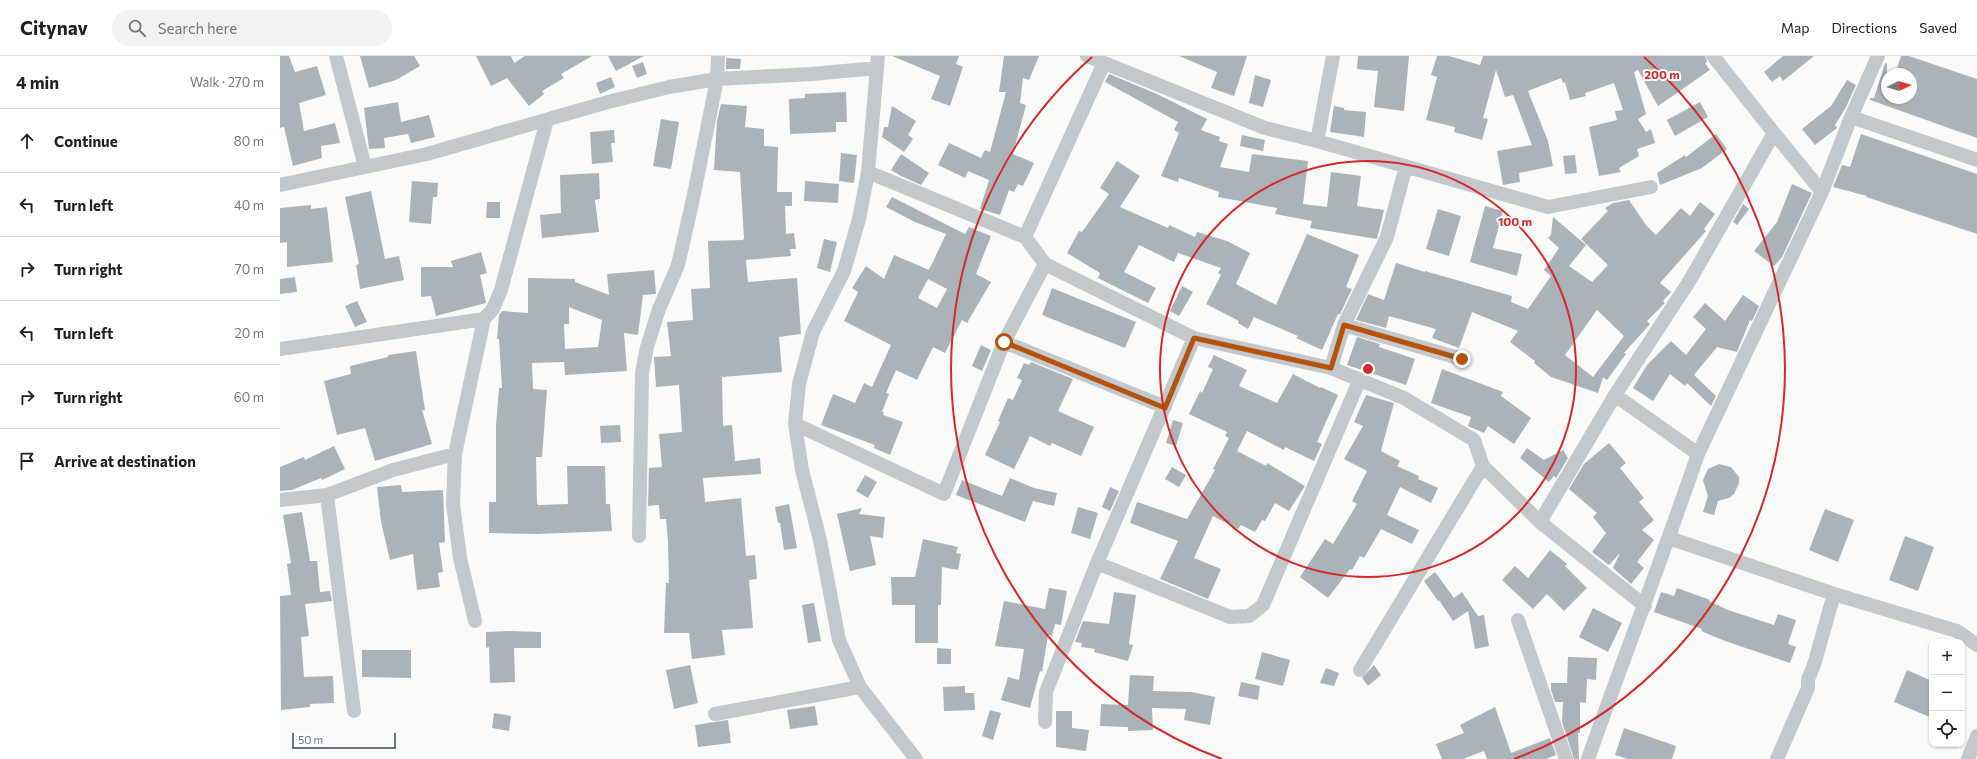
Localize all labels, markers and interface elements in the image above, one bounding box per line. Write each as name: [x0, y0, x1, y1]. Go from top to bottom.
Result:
search box: [112, 10, 392, 46]
text: Citynav: [20, 16, 88, 39]
icon: search: [126, 17, 148, 39]
text: Search here: [158, 19, 237, 37]
text: Map: [1781, 19, 1810, 36]
text: Directions: [1832, 19, 1897, 36]
text: Saved: [1919, 19, 1957, 36]
text: 200 m: [1644, 67, 1680, 81]
north arrow: [1881, 68, 1917, 104]
text: 4 min: [16, 72, 59, 93]
text: Walk · 270 m: [190, 74, 264, 90]
icon: ahead: [16, 130, 38, 152]
text: Continue: [54, 132, 118, 150]
text: 80 m: [234, 133, 264, 149]
icon: left: [16, 194, 38, 216]
text: Turn left: [54, 196, 113, 214]
text: 40 m: [234, 197, 264, 213]
text: 100 m: [1498, 214, 1532, 228]
icon: right: [16, 258, 38, 280]
text: Turn right: [54, 260, 123, 278]
text: 70 m: [235, 261, 264, 277]
icon: left: [16, 322, 38, 344]
text: Turn left: [54, 324, 113, 342]
text: 20 m: [235, 325, 264, 341]
route start: [995, 333, 1013, 351]
route end: [1453, 350, 1471, 368]
centre of rings: [1361, 362, 1375, 376]
icon: right: [16, 386, 38, 408]
text: Turn right: [54, 388, 123, 406]
text: 60 m: [234, 389, 264, 405]
icon: arrive: [16, 450, 38, 472]
text: Arrive at destination: [54, 452, 196, 470]
map controls: [1929, 639, 1965, 747]
button: +: [1929, 639, 1965, 675]
button: −: [1929, 675, 1965, 711]
button: locate: [1929, 711, 1965, 747]
scale bar: [292, 731, 396, 750]
text: 50 m: [298, 733, 323, 746]

